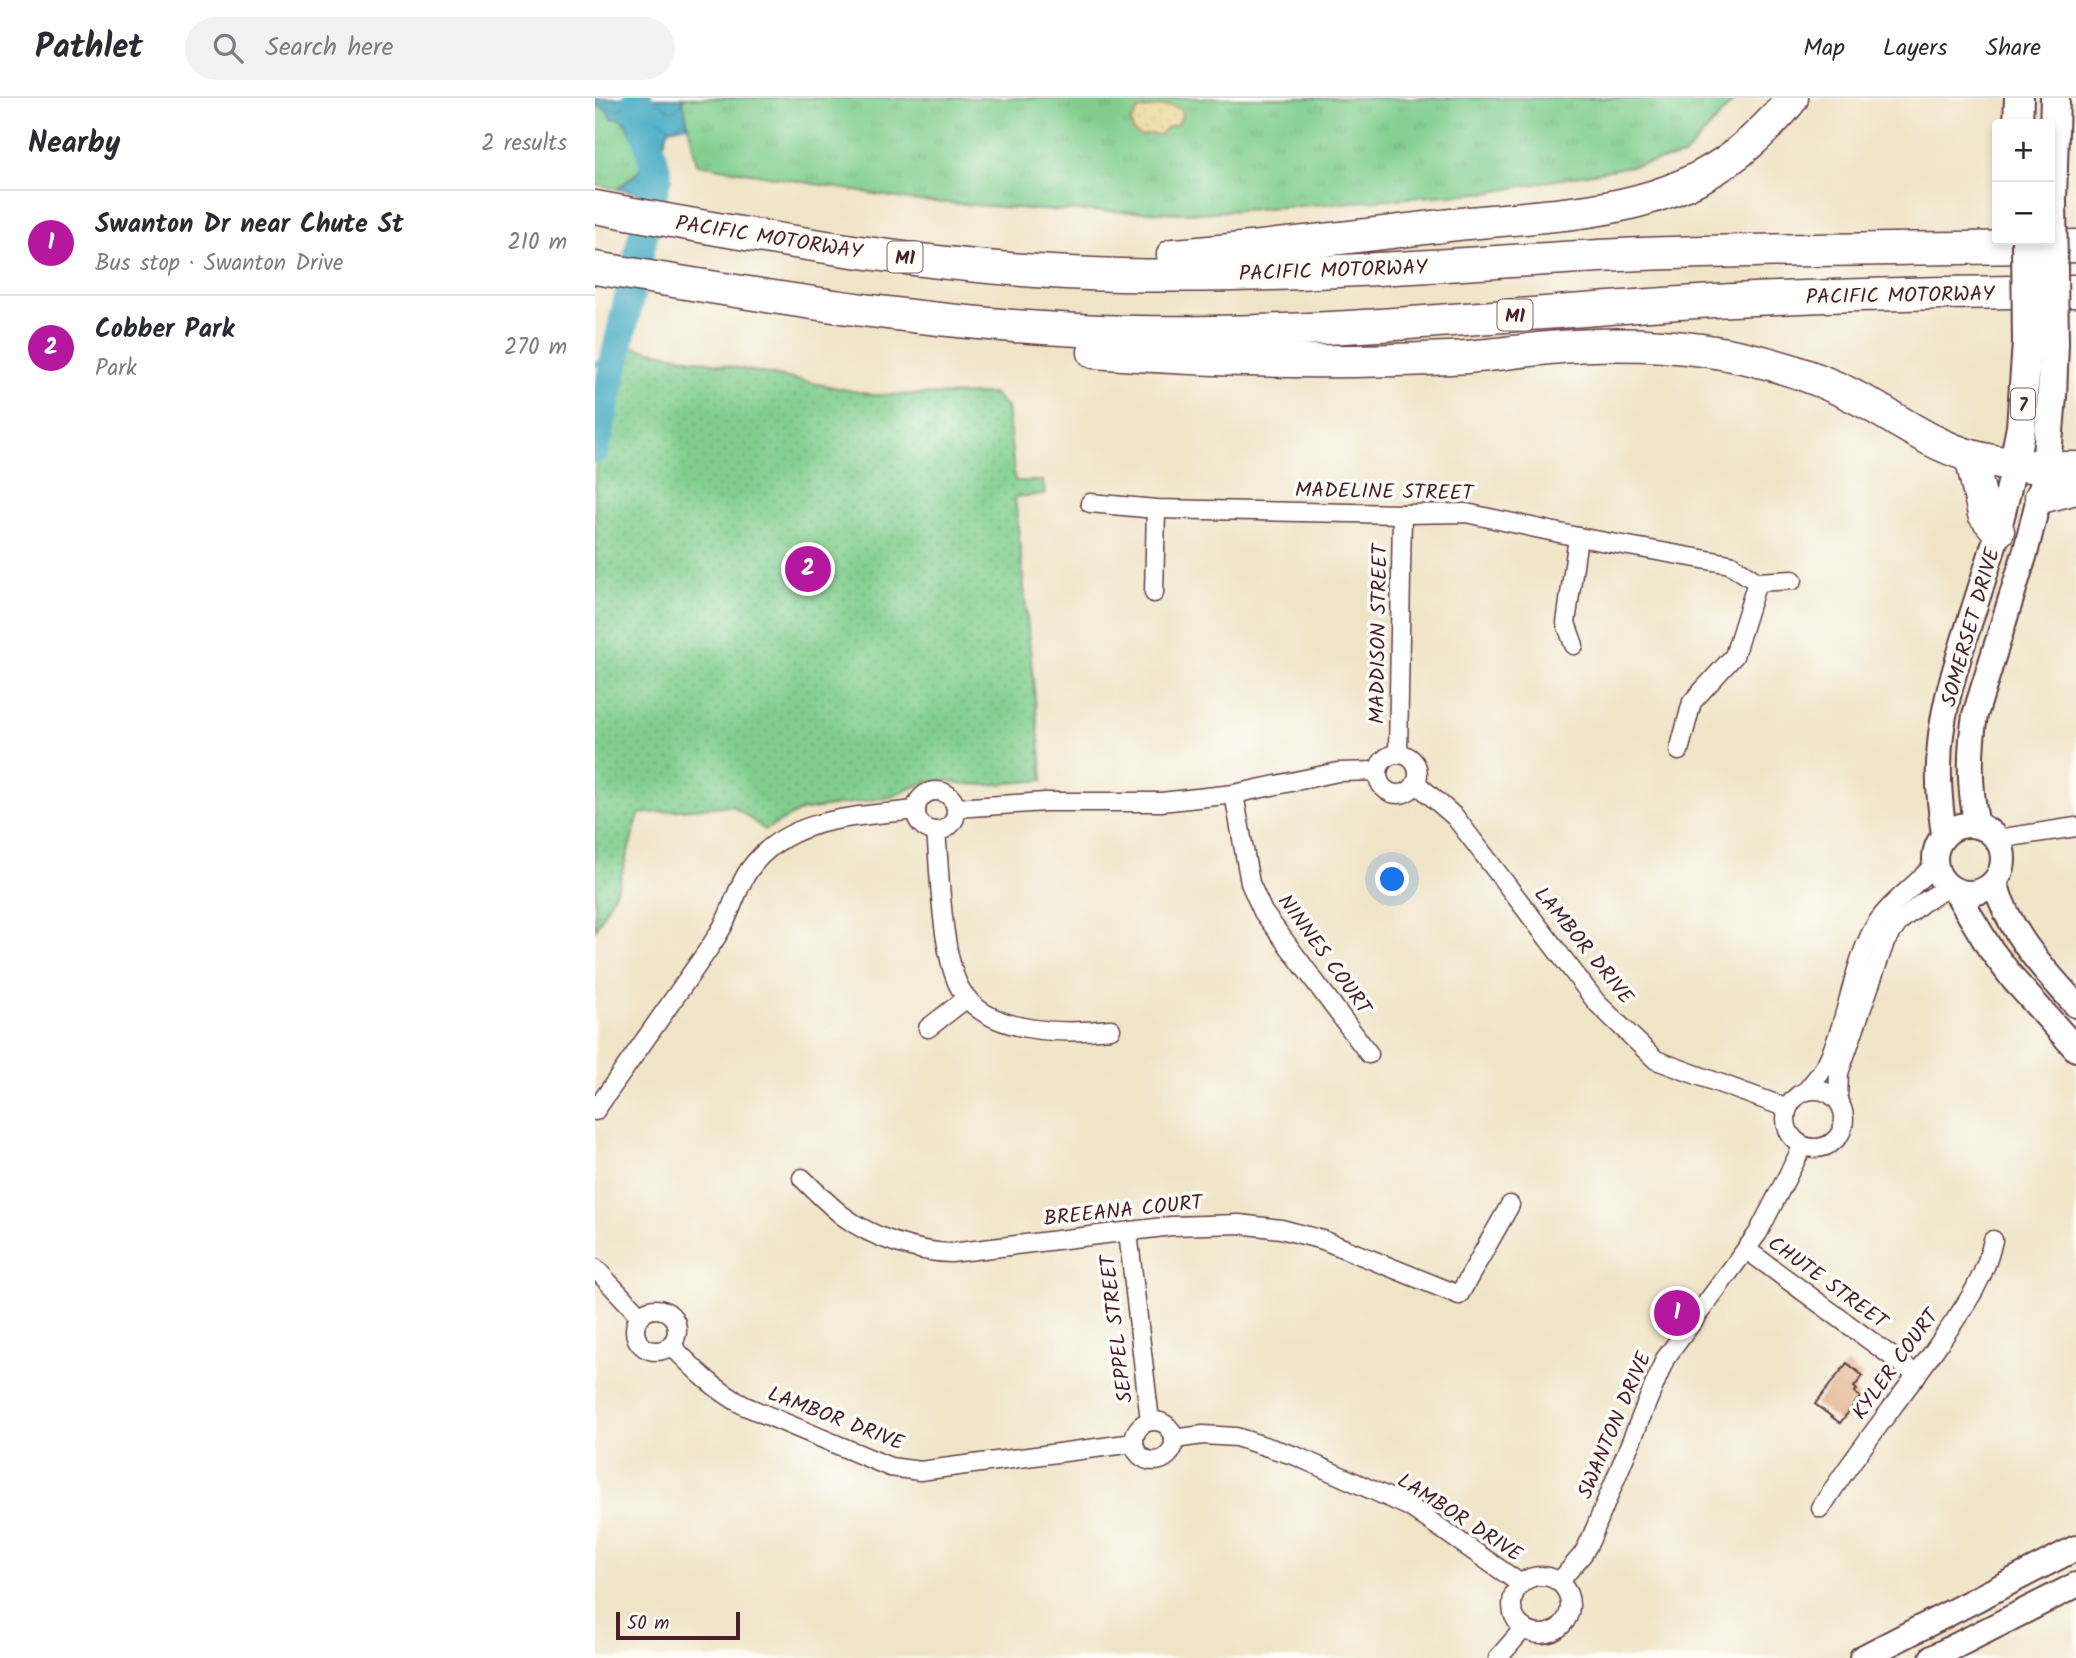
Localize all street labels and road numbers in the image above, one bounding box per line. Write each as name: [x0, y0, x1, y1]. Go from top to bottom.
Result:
street label: PACIFIC MOTORWAY: [673, 207, 866, 270]
road number: M1: [887, 242, 923, 272]
street label: PACIFIC MOTORWAY: [1238, 252, 1429, 291]
street label: PACIFIC MOTORWAY: [1805, 278, 1996, 315]
road number: M1: [1497, 300, 1532, 330]
road number: 7: [2011, 388, 2035, 420]
street label: MADELINE STREET: [1294, 474, 1475, 511]
street label: MADDISON STREET: [1361, 542, 1398, 724]
street label: SOMERSET DRIVE: [1933, 543, 2010, 711]
street label: LAMBOR DRIVE: [1525, 880, 1641, 1013]
street label: NINNES COURT: [1269, 888, 1380, 1024]
street label: BREEANA COURT: [1042, 1187, 1206, 1236]
street label: CHUTE STREET: [1760, 1228, 1896, 1339]
street label: SEPPEL STREET: [1092, 1251, 1143, 1405]
street label: KYLER COURT: [1845, 1301, 1949, 1427]
street label: SWANTON DRIVE: [1570, 1346, 1662, 1504]
street label: LAMBOR DRIVE: [763, 1378, 909, 1461]
street label: LAMBOR DRIVE: [1390, 1465, 1529, 1572]

